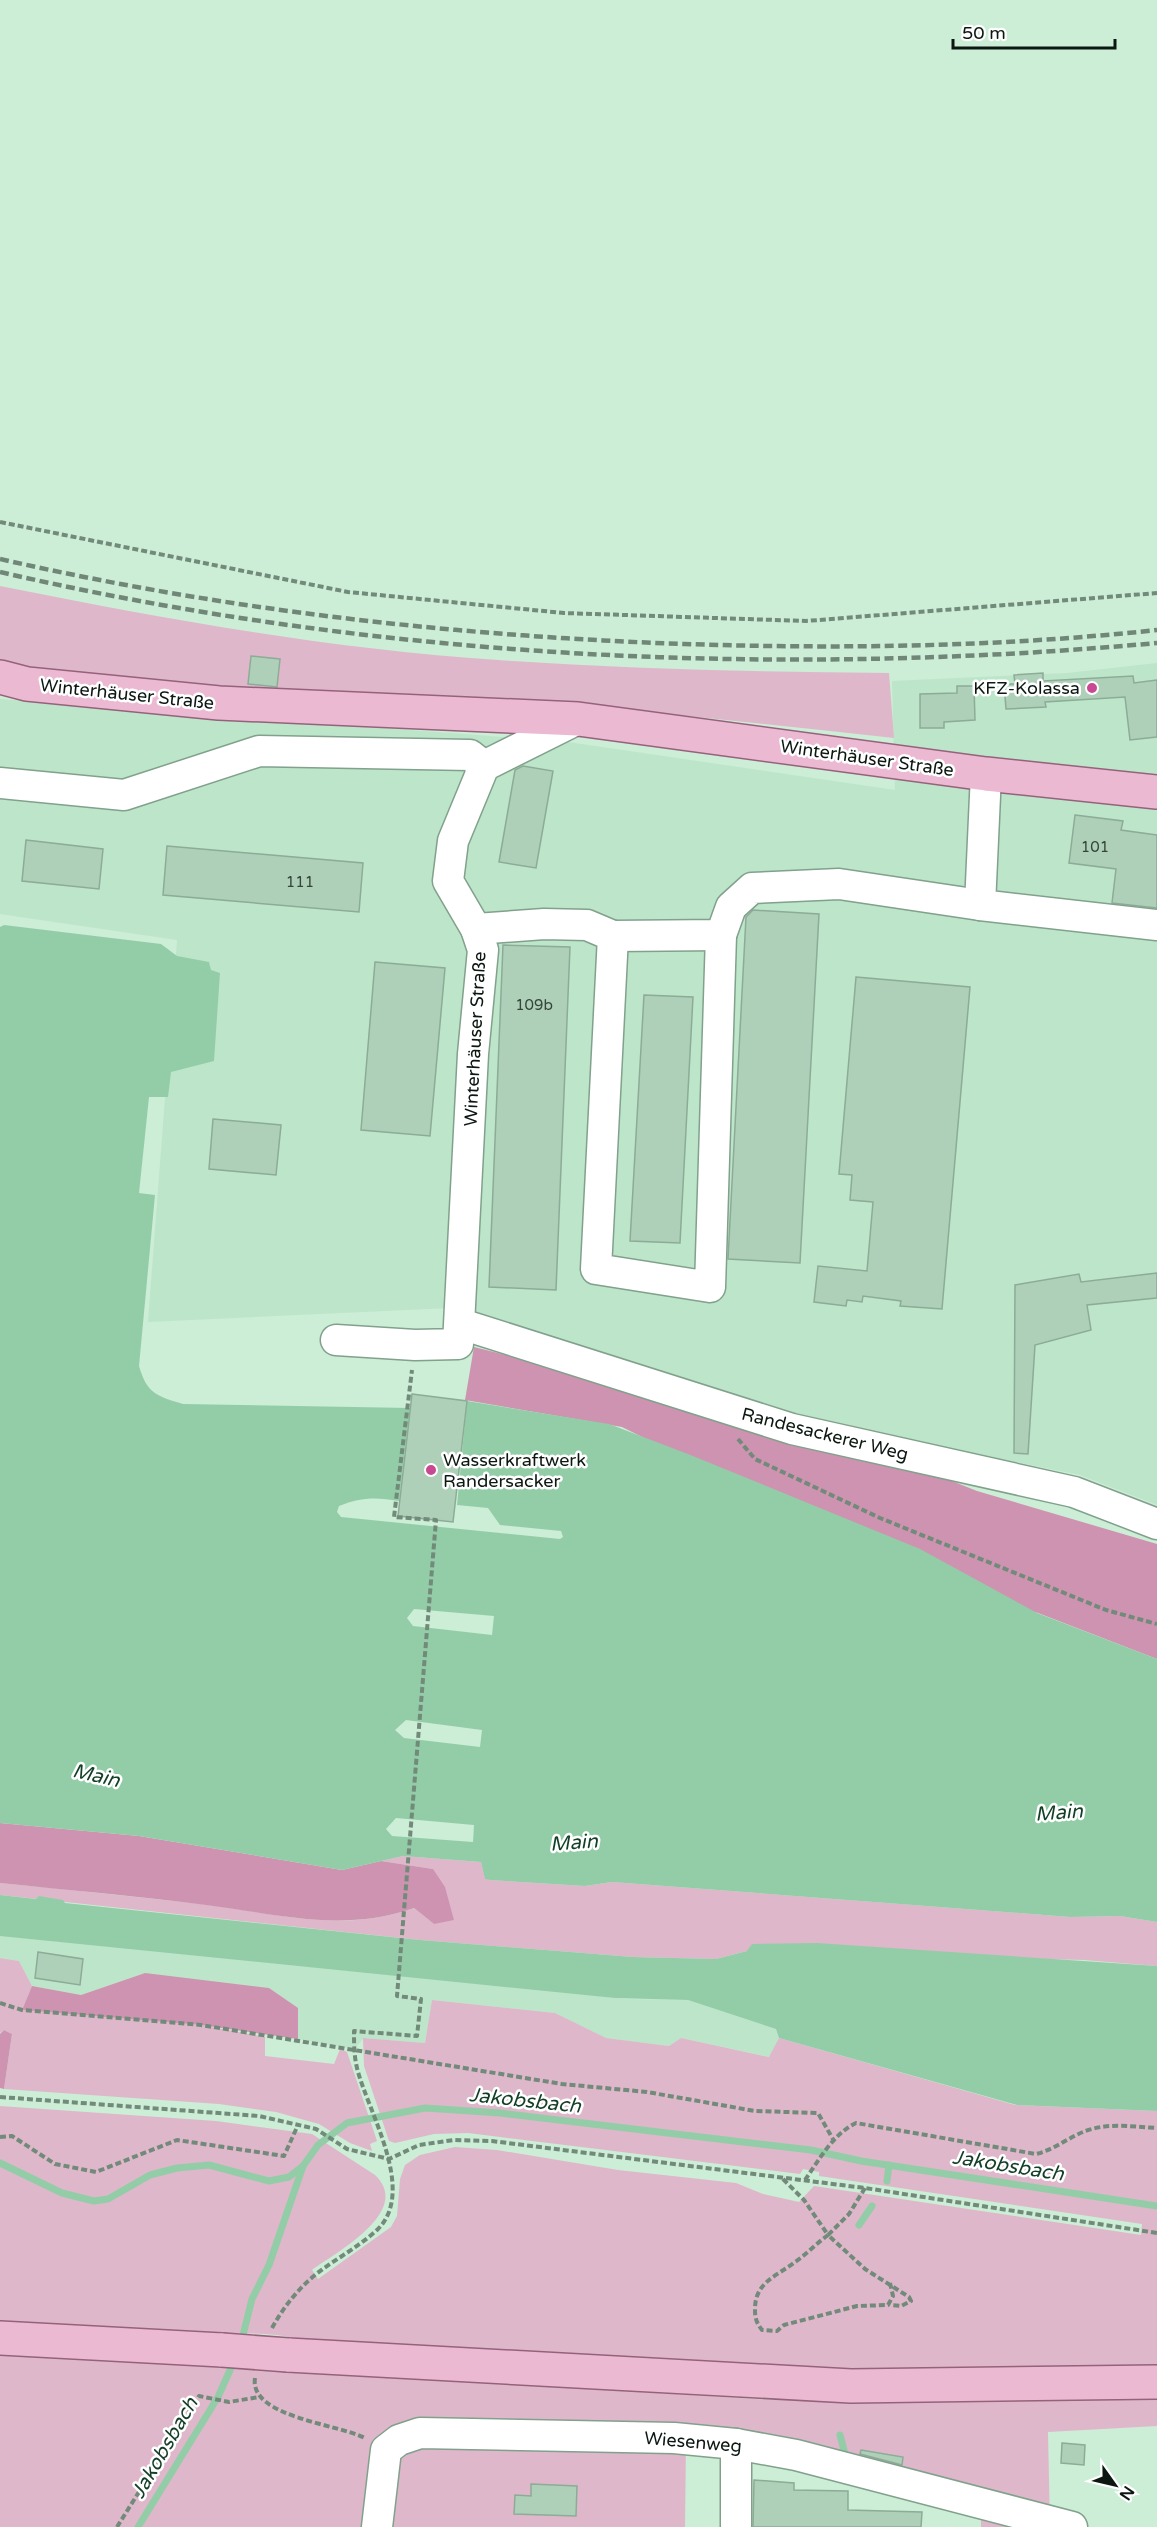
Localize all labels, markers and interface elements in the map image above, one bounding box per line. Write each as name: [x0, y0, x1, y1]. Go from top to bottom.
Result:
scale bar: [953, 12, 1115, 50]
text: 50 m: [962, 22, 1006, 44]
street label: Winterhäuser Straße: [39, 674, 215, 714]
place label: KFZ-Kolassa: [973, 677, 1080, 699]
marker: KFZ-Kolassa: [1085, 681, 1099, 695]
street label: Winterhäuser Straße: [779, 735, 955, 781]
house number: 101: [1081, 838, 1109, 856]
house number: 111: [286, 873, 314, 891]
street label: Winterhäuser Straße: [459, 951, 491, 1127]
house number: 109b: [515, 996, 553, 1014]
street label: Randesackerer Weg: [739, 1403, 911, 1465]
place label: Wasserkraftwerk Randersacker: [443, 1449, 586, 1492]
marker: Wasserkraftwerk Randersacker: [424, 1463, 438, 1477]
water label: Main: [70, 1759, 123, 1793]
water label: Main: [1034, 1799, 1084, 1827]
water label: Main: [549, 1829, 599, 1857]
water label: Jakobsbach: [468, 2083, 583, 2119]
water label: Jakobsbach: [951, 2145, 1066, 2187]
water label: Jakobsbach: [127, 2393, 204, 2503]
street label: Wiesenweg: [643, 2427, 743, 2457]
north arrow: [1085, 2455, 1145, 2515]
text: N: [1115, 2482, 1138, 2504]

